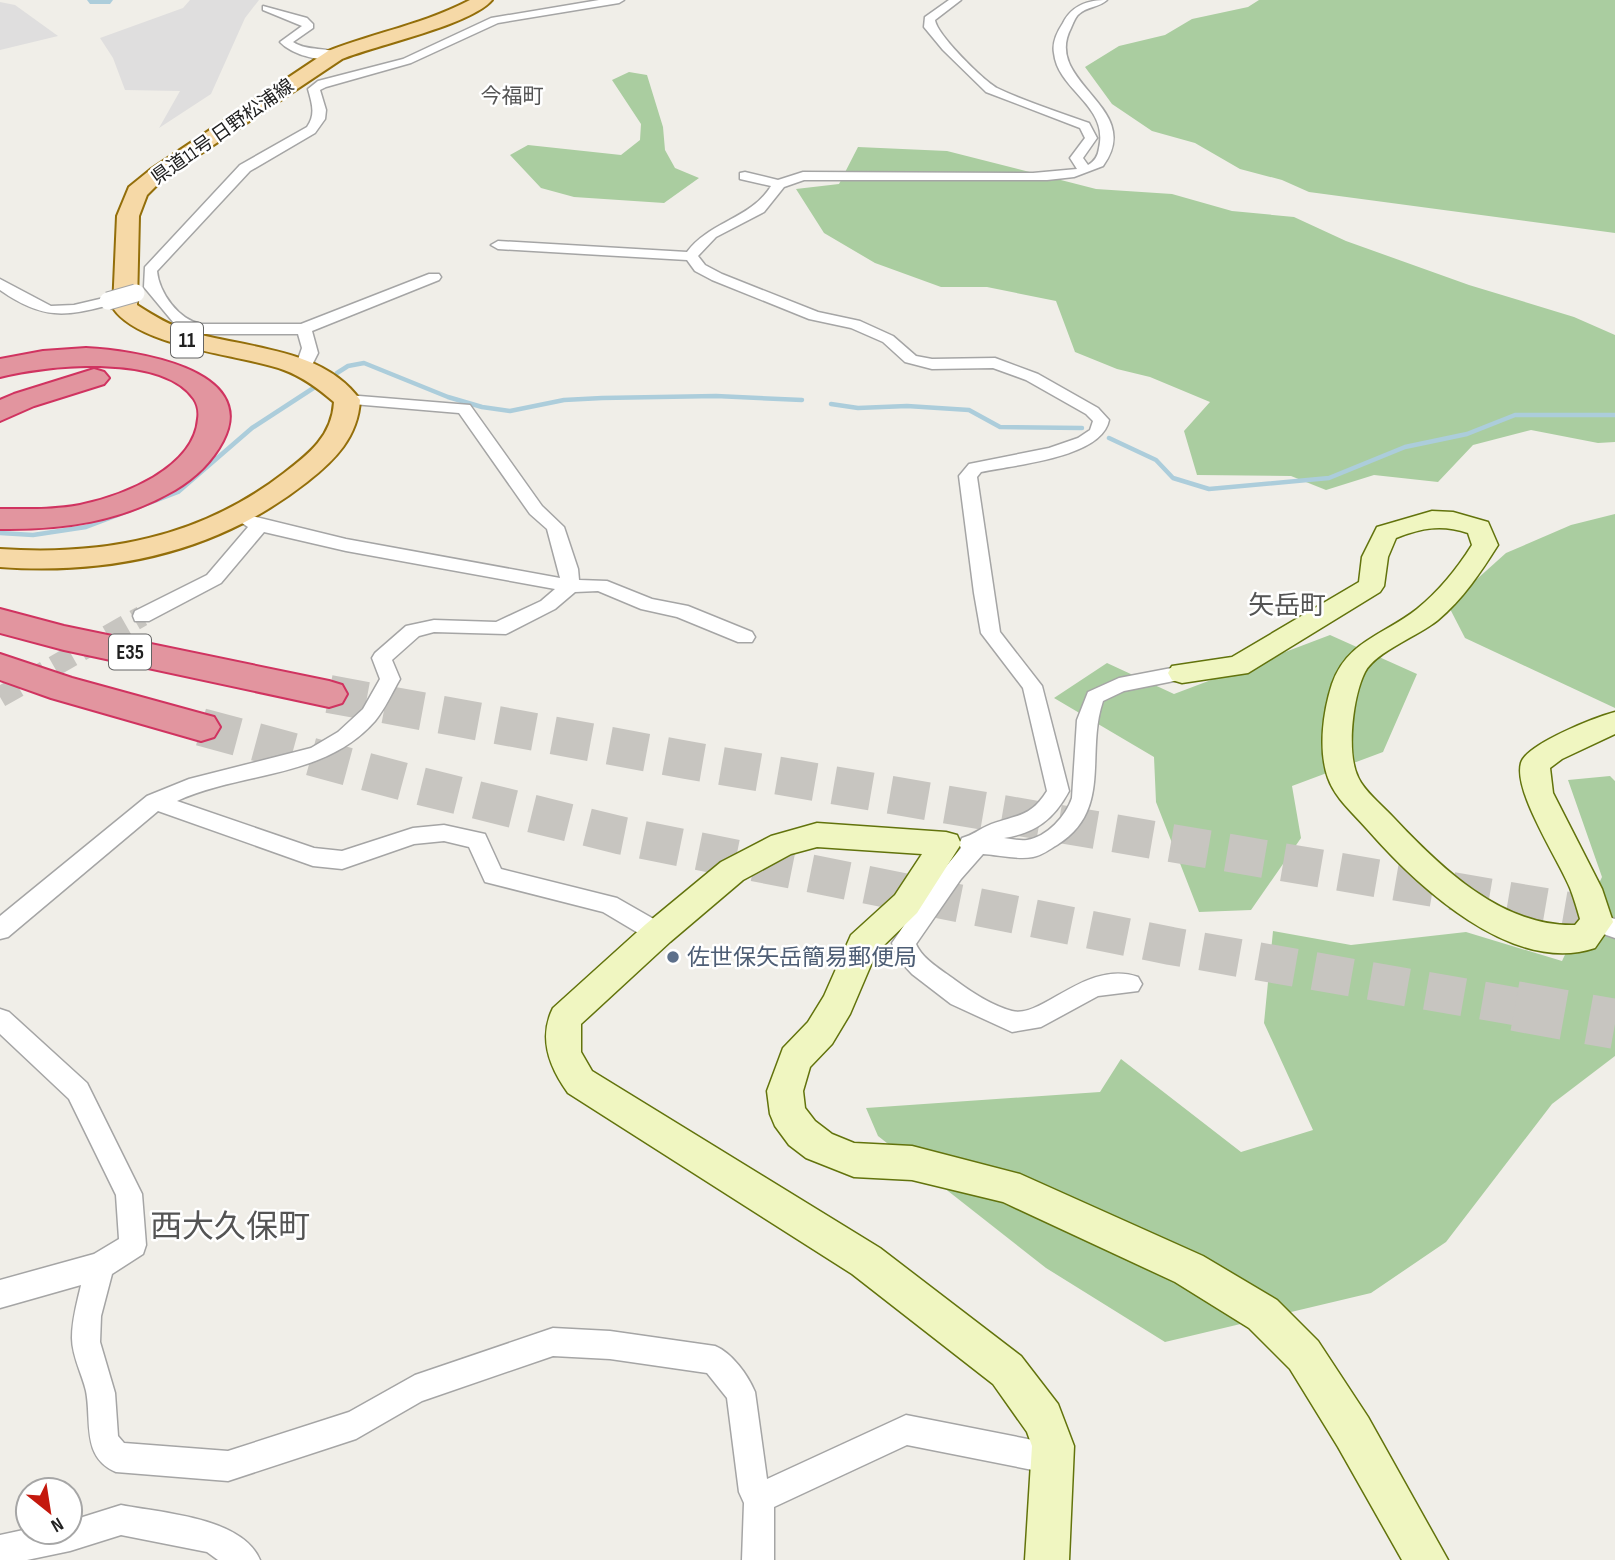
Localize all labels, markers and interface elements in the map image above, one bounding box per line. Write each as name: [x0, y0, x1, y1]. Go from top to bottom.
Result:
street label: 県道11号 日野松浦線: [147, 75, 298, 190]
district label: 今福町: [481, 84, 544, 109]
road number: 11: [171, 322, 203, 358]
district label: 矢岳町: [1248, 591, 1326, 622]
road number: E35: [109, 634, 151, 670]
place label: 佐世保矢岳簡易郵便局: [687, 944, 917, 972]
marker: 佐世保矢岳簡易郵便局: [665, 949, 681, 965]
district label: 西大久保町: [150, 1208, 310, 1247]
north arrow: [14, 1476, 84, 1546]
text: N: [47, 1512, 67, 1537]

